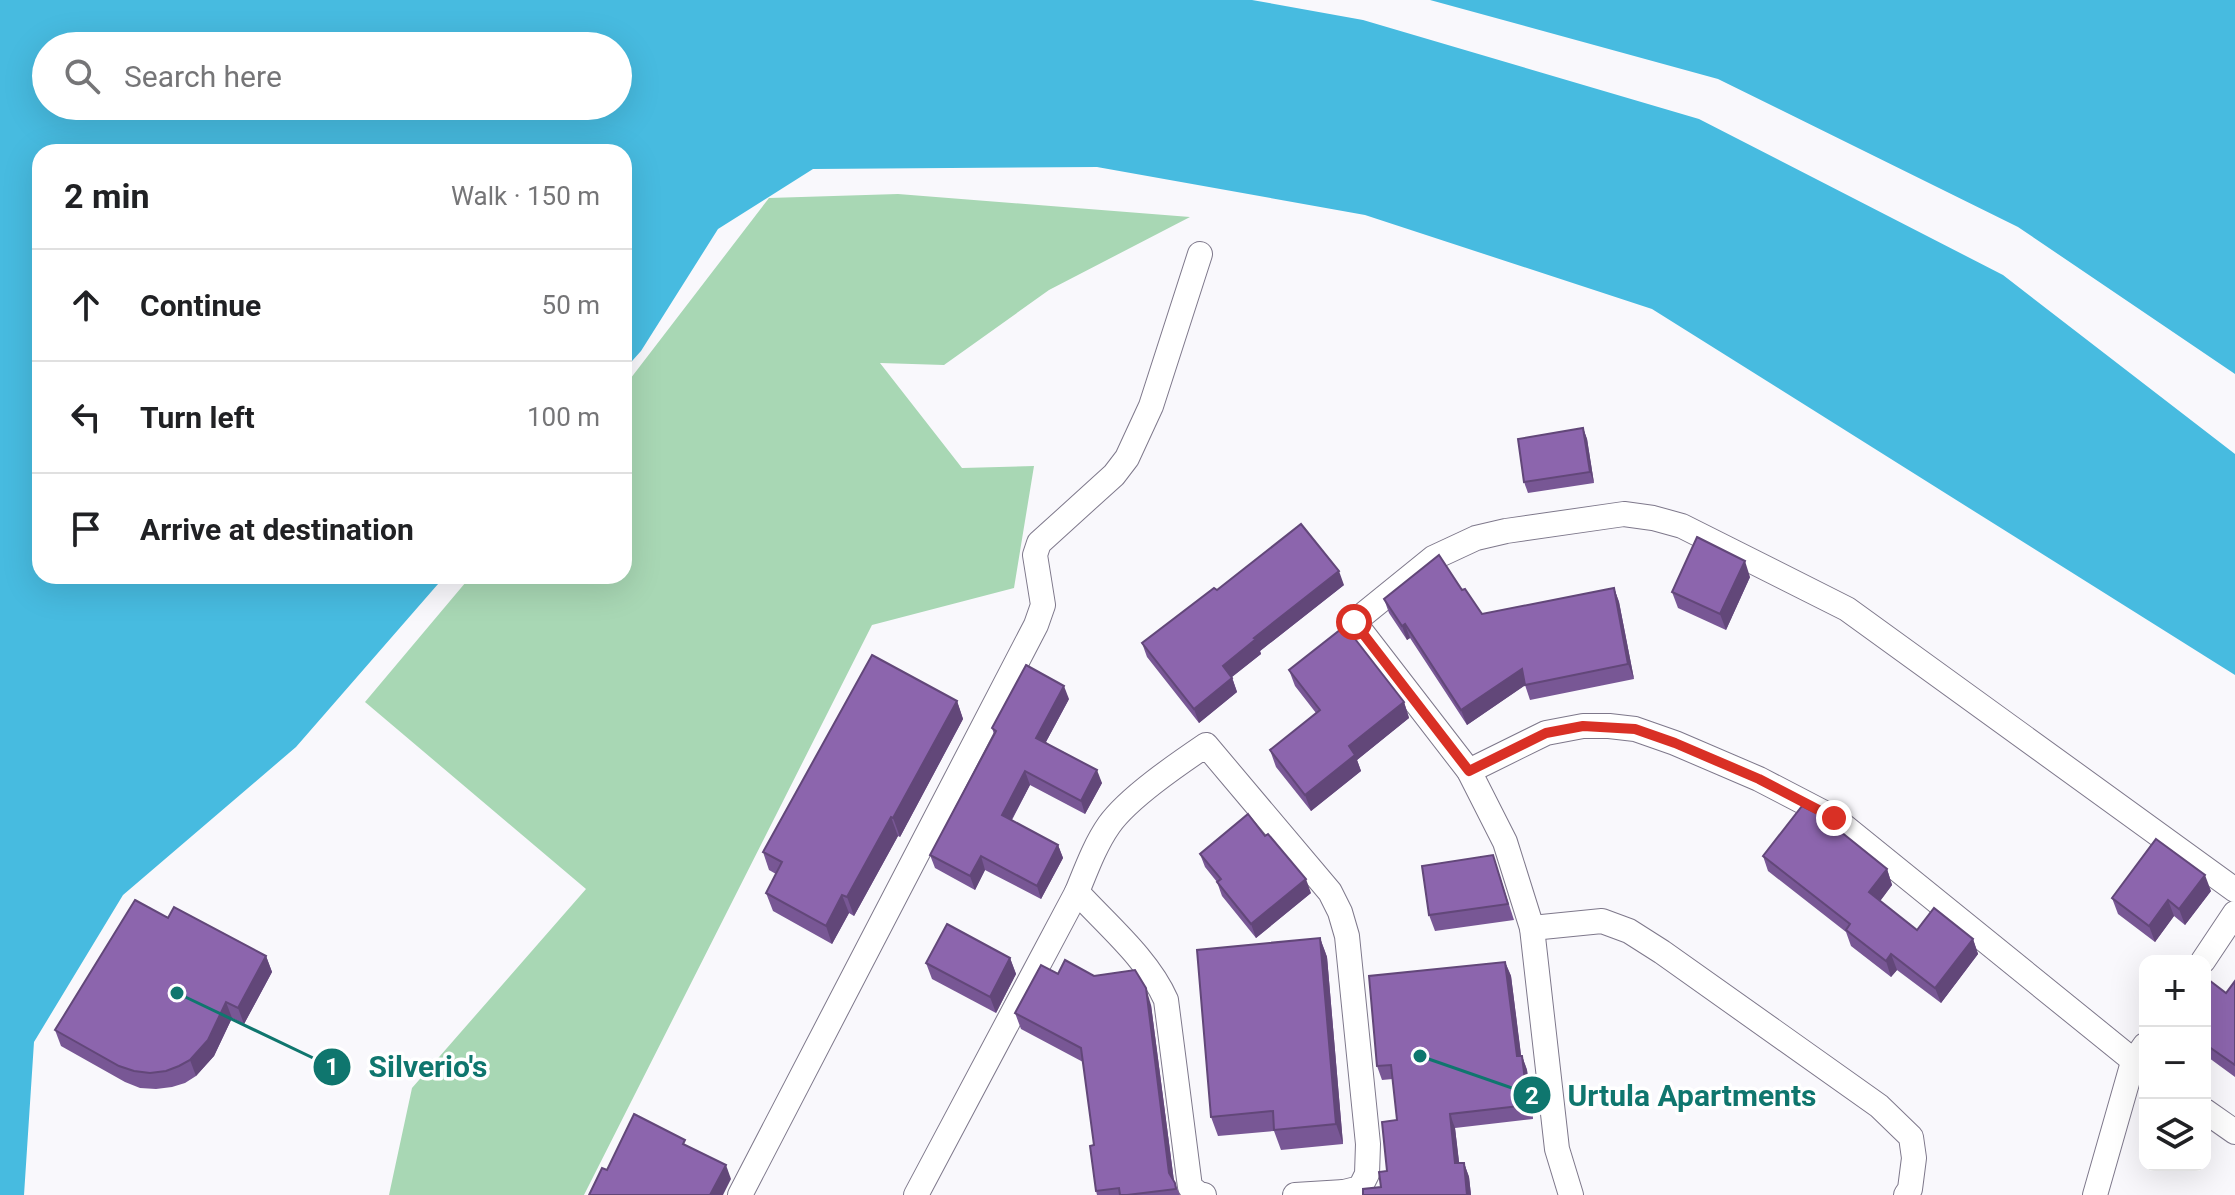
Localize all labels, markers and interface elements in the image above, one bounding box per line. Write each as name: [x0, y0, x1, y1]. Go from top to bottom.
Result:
search box: [32, 32, 632, 120]
icon: search: [60, 54, 104, 98]
text: Search here: [124, 59, 282, 94]
text: 2 min: [64, 176, 149, 216]
text: Walk · 150 m: [451, 181, 600, 211]
icon: ahead: [64, 283, 108, 327]
text: Continue: [140, 288, 261, 323]
text: 50 m: [542, 290, 600, 320]
icon: left: [64, 395, 108, 439]
text: Turn left: [140, 400, 255, 435]
text: 100 m: [527, 402, 600, 432]
icon: arrive: [64, 507, 108, 551]
text: Arrive at destination: [140, 512, 414, 547]
route start: [1336, 604, 1372, 640]
route end: [1816, 800, 1852, 836]
map controls: [2139, 955, 2211, 1171]
button: +: [2139, 955, 2211, 1027]
button: −: [2139, 1027, 2211, 1099]
callout: Silverio's: [312, 1040, 503, 1094]
text: Silverio's: [369, 1049, 487, 1084]
text: 1: [325, 1053, 339, 1081]
callout: Urtula Apartments: [1512, 1068, 1833, 1122]
text: Urtula Apartments: [1568, 1078, 1816, 1113]
text: 2: [1525, 1082, 1539, 1110]
button: layers: [2139, 1099, 2211, 1171]

